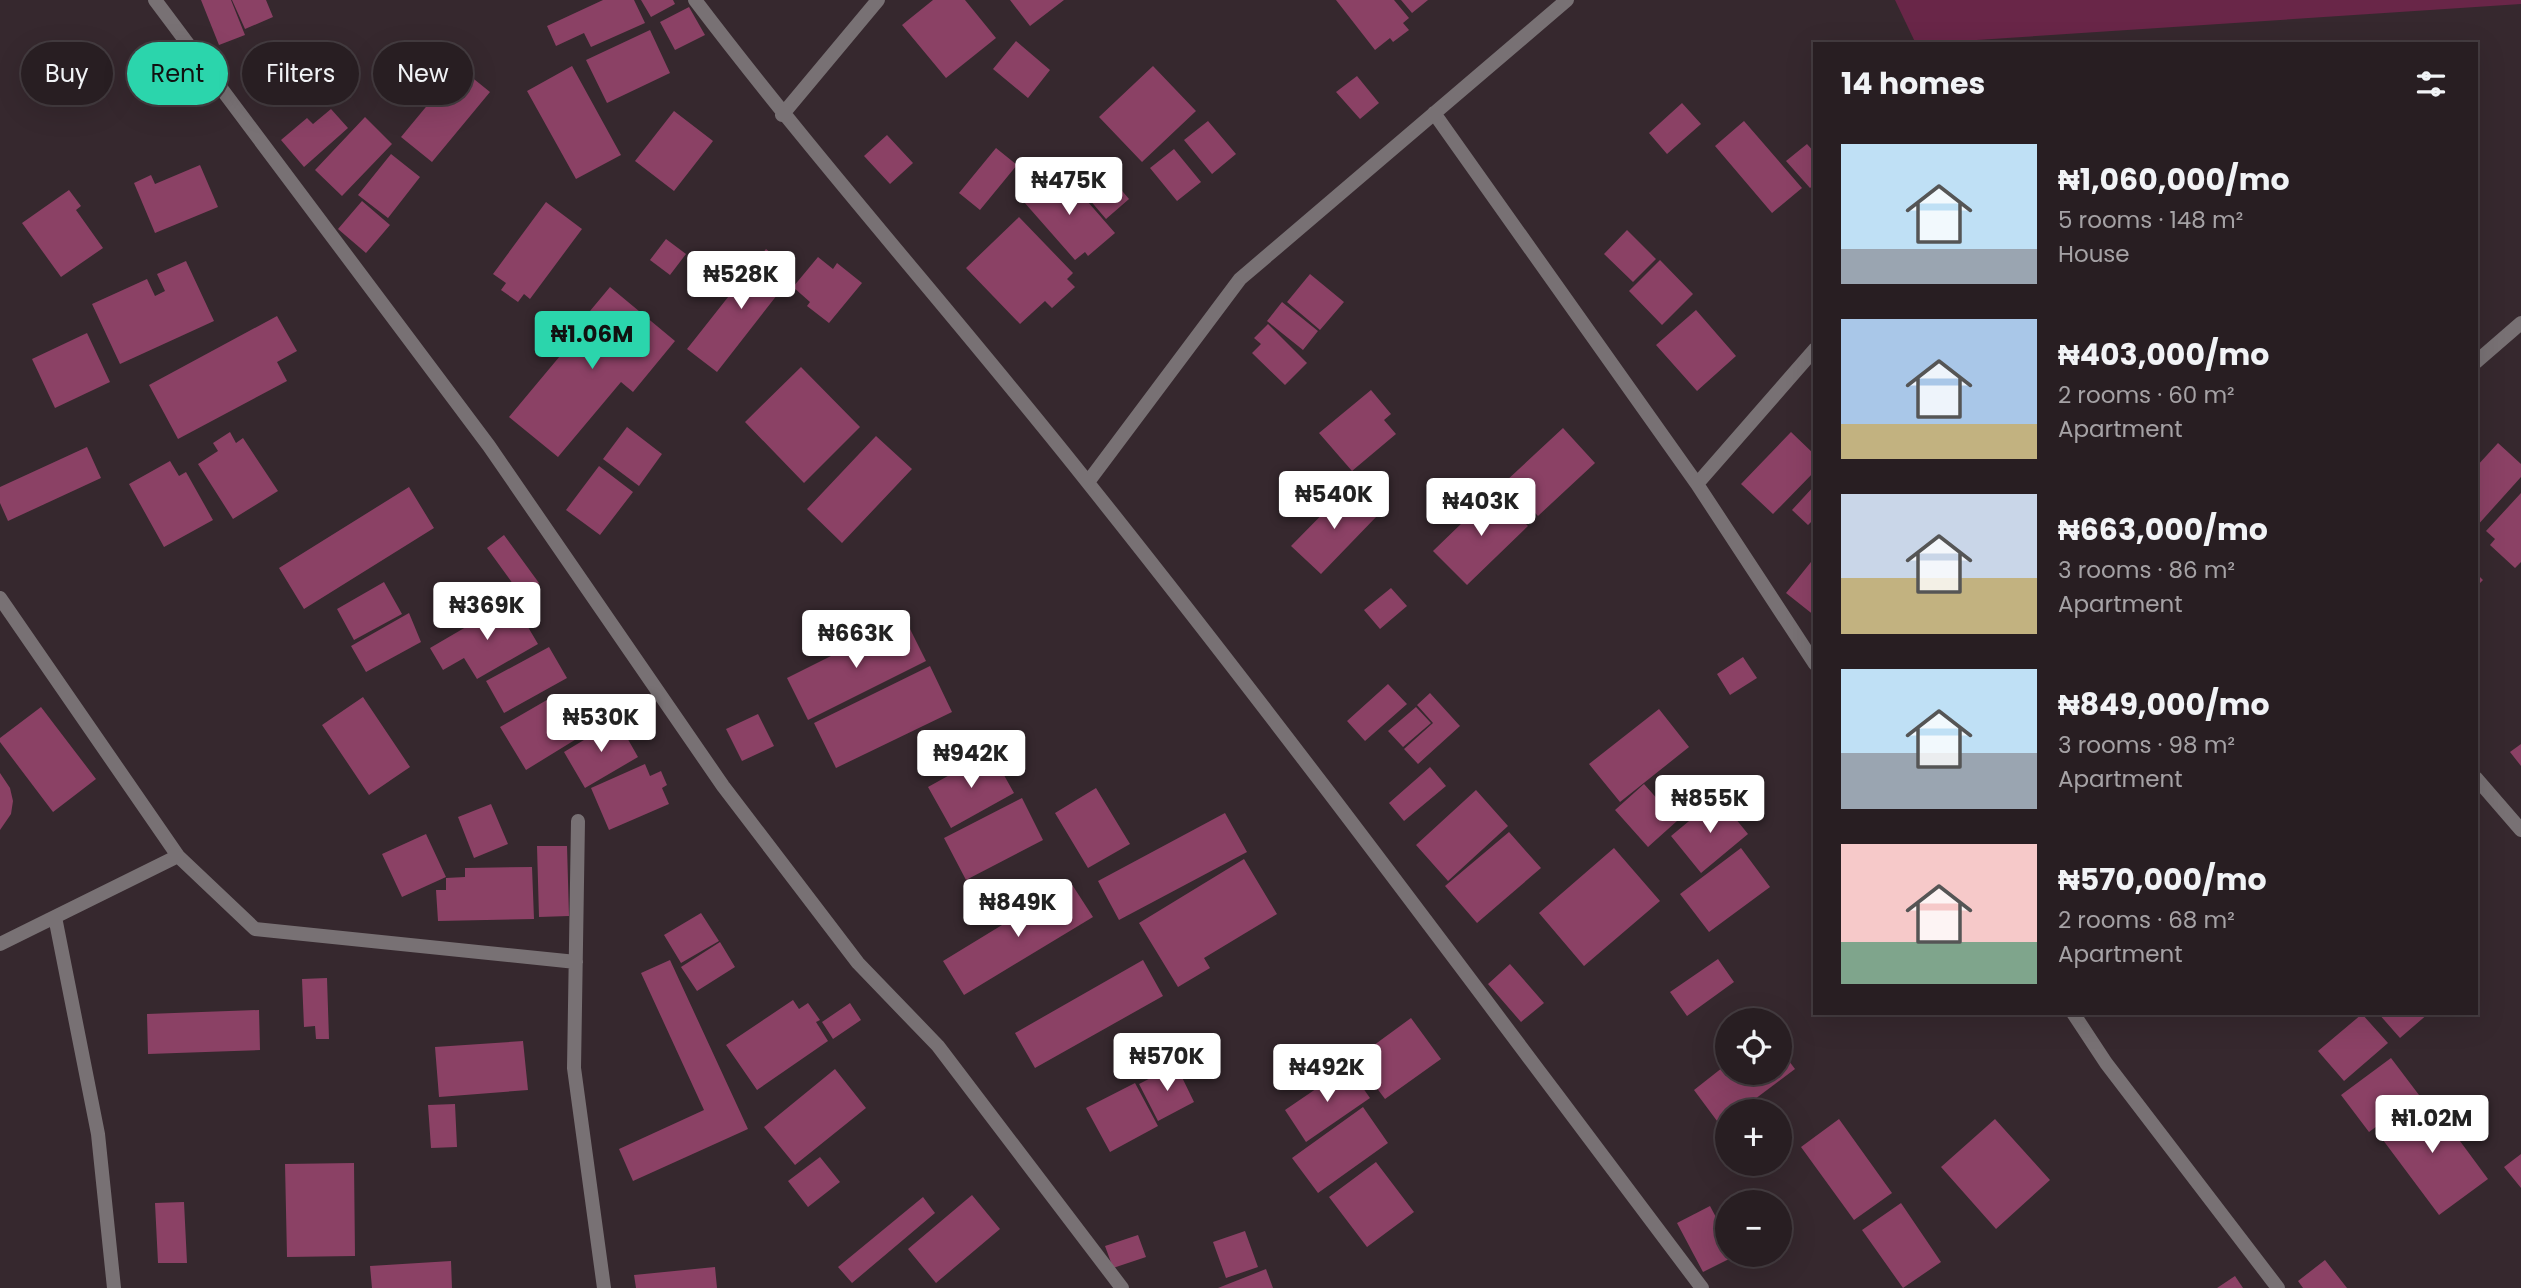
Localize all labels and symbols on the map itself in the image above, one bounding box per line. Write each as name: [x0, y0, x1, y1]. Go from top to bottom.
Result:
pin: ₦475K: [1020, 158, 1118, 217]
pin: ₦528K: [692, 252, 790, 311]
pin: ₦1.06M: [535, 312, 649, 371]
pin: ₦540K: [1285, 472, 1383, 531]
pin: ₦403K: [1432, 478, 1530, 538]
pin: ₦369K: [438, 582, 536, 642]
pin: ₦663K: [807, 610, 905, 670]
pin: ₦530K: [552, 694, 650, 754]
pin: ₦942K: [922, 730, 1020, 790]
pin: ₦855K: [1661, 776, 1759, 835]
pin: ₦849K: [969, 880, 1067, 939]
pin: ₦570K: [1118, 1034, 1216, 1093]
pin: ₦492K: [1278, 1044, 1376, 1104]
pin: ₦1.02M: [2375, 1096, 2489, 1155]

